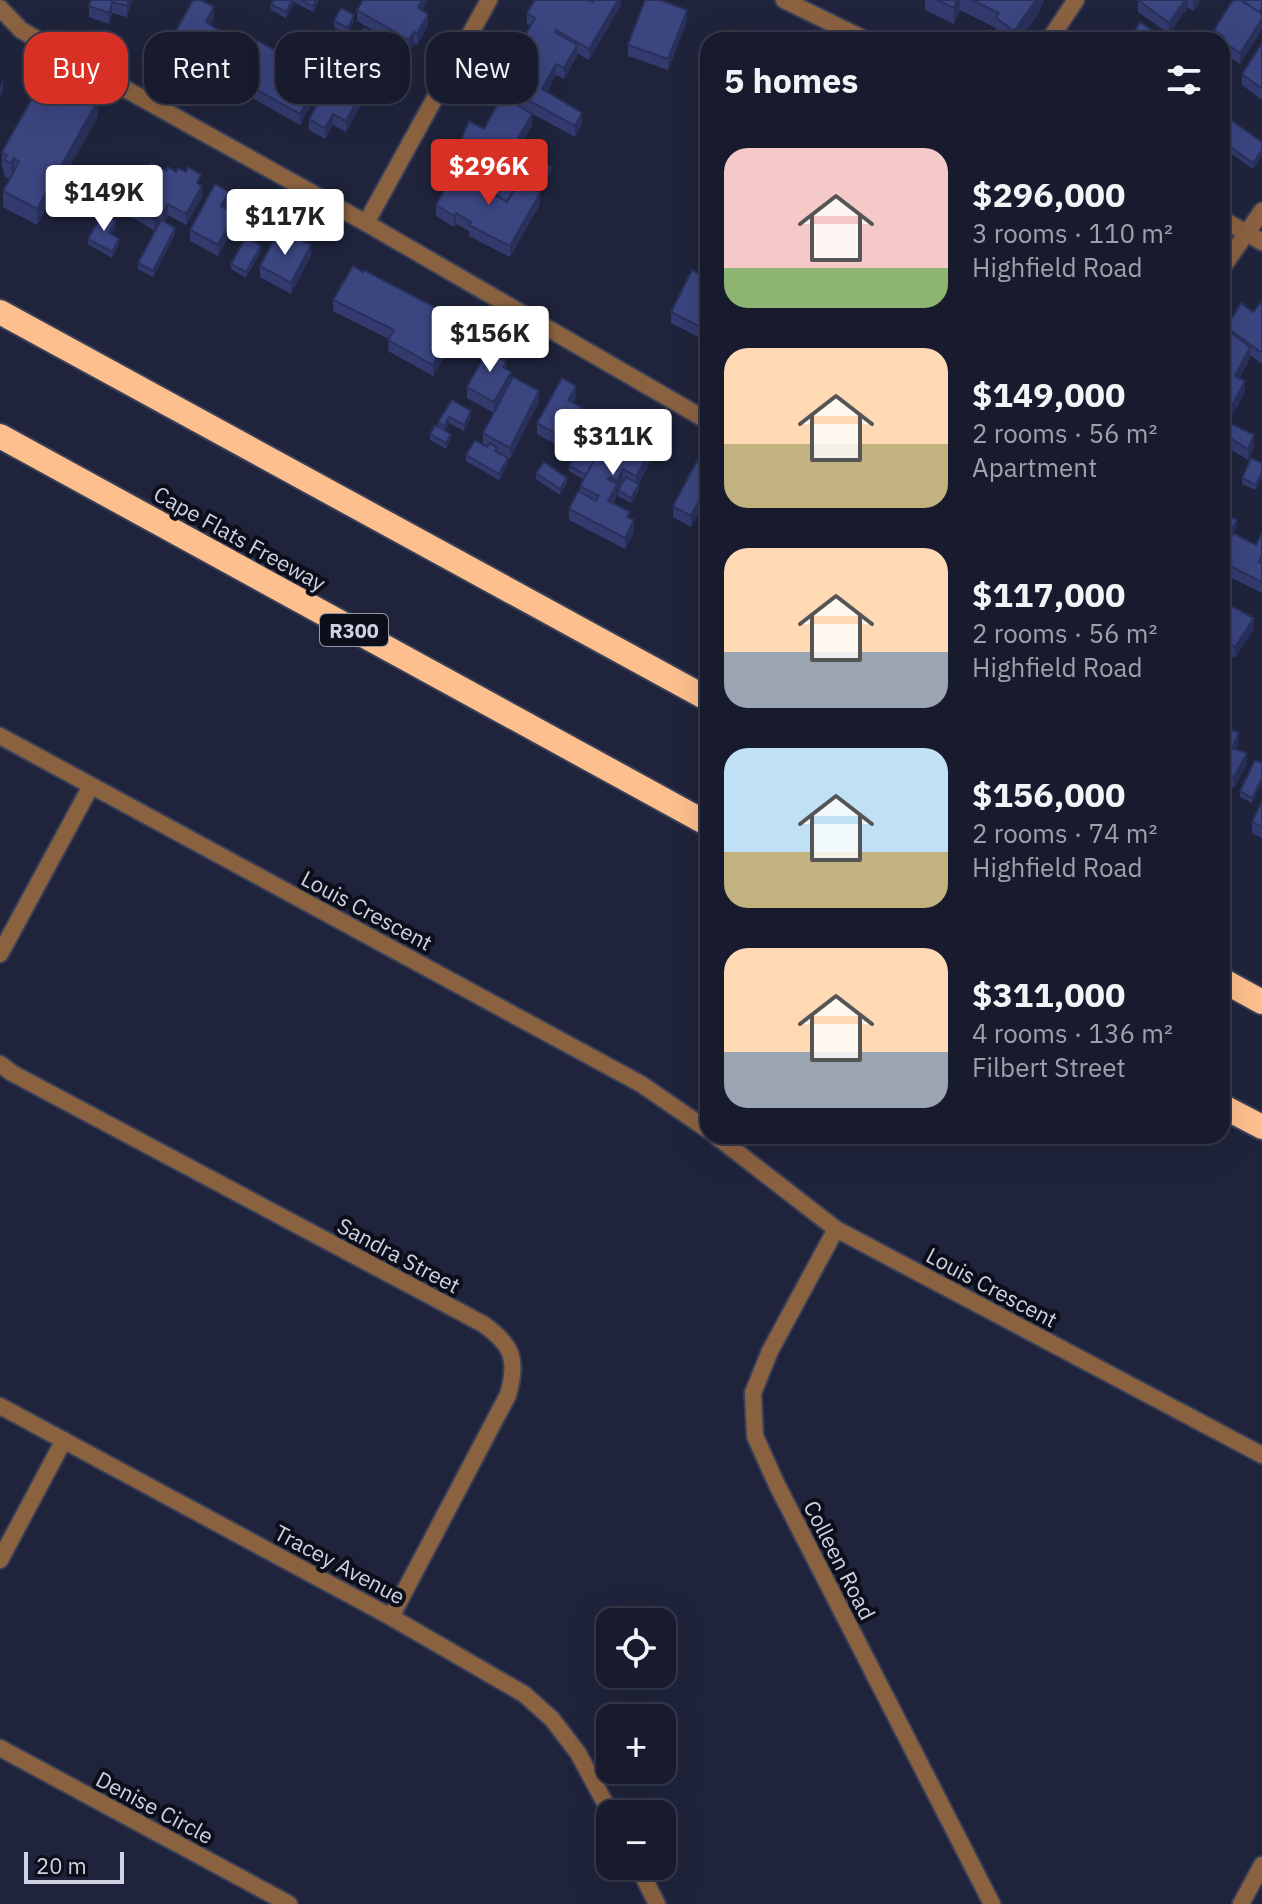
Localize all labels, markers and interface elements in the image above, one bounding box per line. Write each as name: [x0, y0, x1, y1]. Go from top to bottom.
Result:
chip: Buy: [24, 32, 128, 104]
chip: Rent: [144, 32, 259, 104]
chip: Filters: [275, 32, 410, 104]
chip: New: [426, 32, 538, 104]
text: 5 homes: [724, 58, 859, 102]
icon: filters: [1162, 58, 1206, 102]
pin: $296K: [433, 139, 545, 207]
text: $296K: [449, 148, 529, 182]
pin: $149K: [48, 165, 160, 233]
text: $296,000: [972, 172, 1125, 216]
text: $149K: [64, 174, 144, 208]
icon: home: [788, 180, 884, 276]
pin: $117K: [229, 189, 341, 257]
text: $117K: [245, 198, 325, 232]
text: 3 rooms · 110 m²: [972, 216, 1173, 250]
text: Highfield Road: [972, 250, 1142, 284]
pin: $156K: [434, 306, 546, 374]
text: $156K: [450, 315, 530, 349]
text: $149,000: [972, 372, 1125, 416]
icon: home: [788, 380, 884, 476]
pin: $311K: [557, 409, 669, 477]
text: 2 rooms · 56 m²: [972, 416, 1157, 450]
text: $311K: [573, 418, 653, 452]
text: Apartment: [972, 450, 1097, 484]
street label: Cape Flats Freeway: [149, 479, 331, 597]
text: $117,000: [972, 572, 1125, 616]
icon: home: [788, 580, 884, 676]
road number: R300: [320, 614, 388, 646]
text: 2 rooms · 56 m²: [972, 616, 1157, 650]
text: Highfield Road: [972, 650, 1142, 684]
text: $156,000: [972, 772, 1125, 816]
icon: home: [788, 780, 884, 876]
text: 2 rooms · 74 m²: [972, 816, 1157, 850]
text: Highfield Road: [972, 850, 1142, 884]
street label: Louis Crescent: [296, 863, 438, 957]
text: $311,000: [972, 972, 1125, 1016]
icon: home: [788, 980, 884, 1076]
text: 4 rooms · 136 m²: [972, 1016, 1173, 1050]
text: Filbert Street: [972, 1050, 1126, 1084]
street label: Sandra Street: [333, 1210, 465, 1300]
street label: Louis Crescent: [921, 1240, 1063, 1334]
street label: Colleen Road: [798, 1495, 882, 1625]
street label: Tracey Avenue: [270, 1517, 410, 1611]
map controls: [596, 1608, 676, 1880]
button: locate: [596, 1608, 676, 1688]
button: +: [596, 1704, 676, 1784]
street label: Denise Circle: [91, 1764, 219, 1850]
button: −: [596, 1800, 676, 1880]
scale bar: [24, 1848, 124, 1884]
text: 20 m: [36, 1851, 87, 1880]

